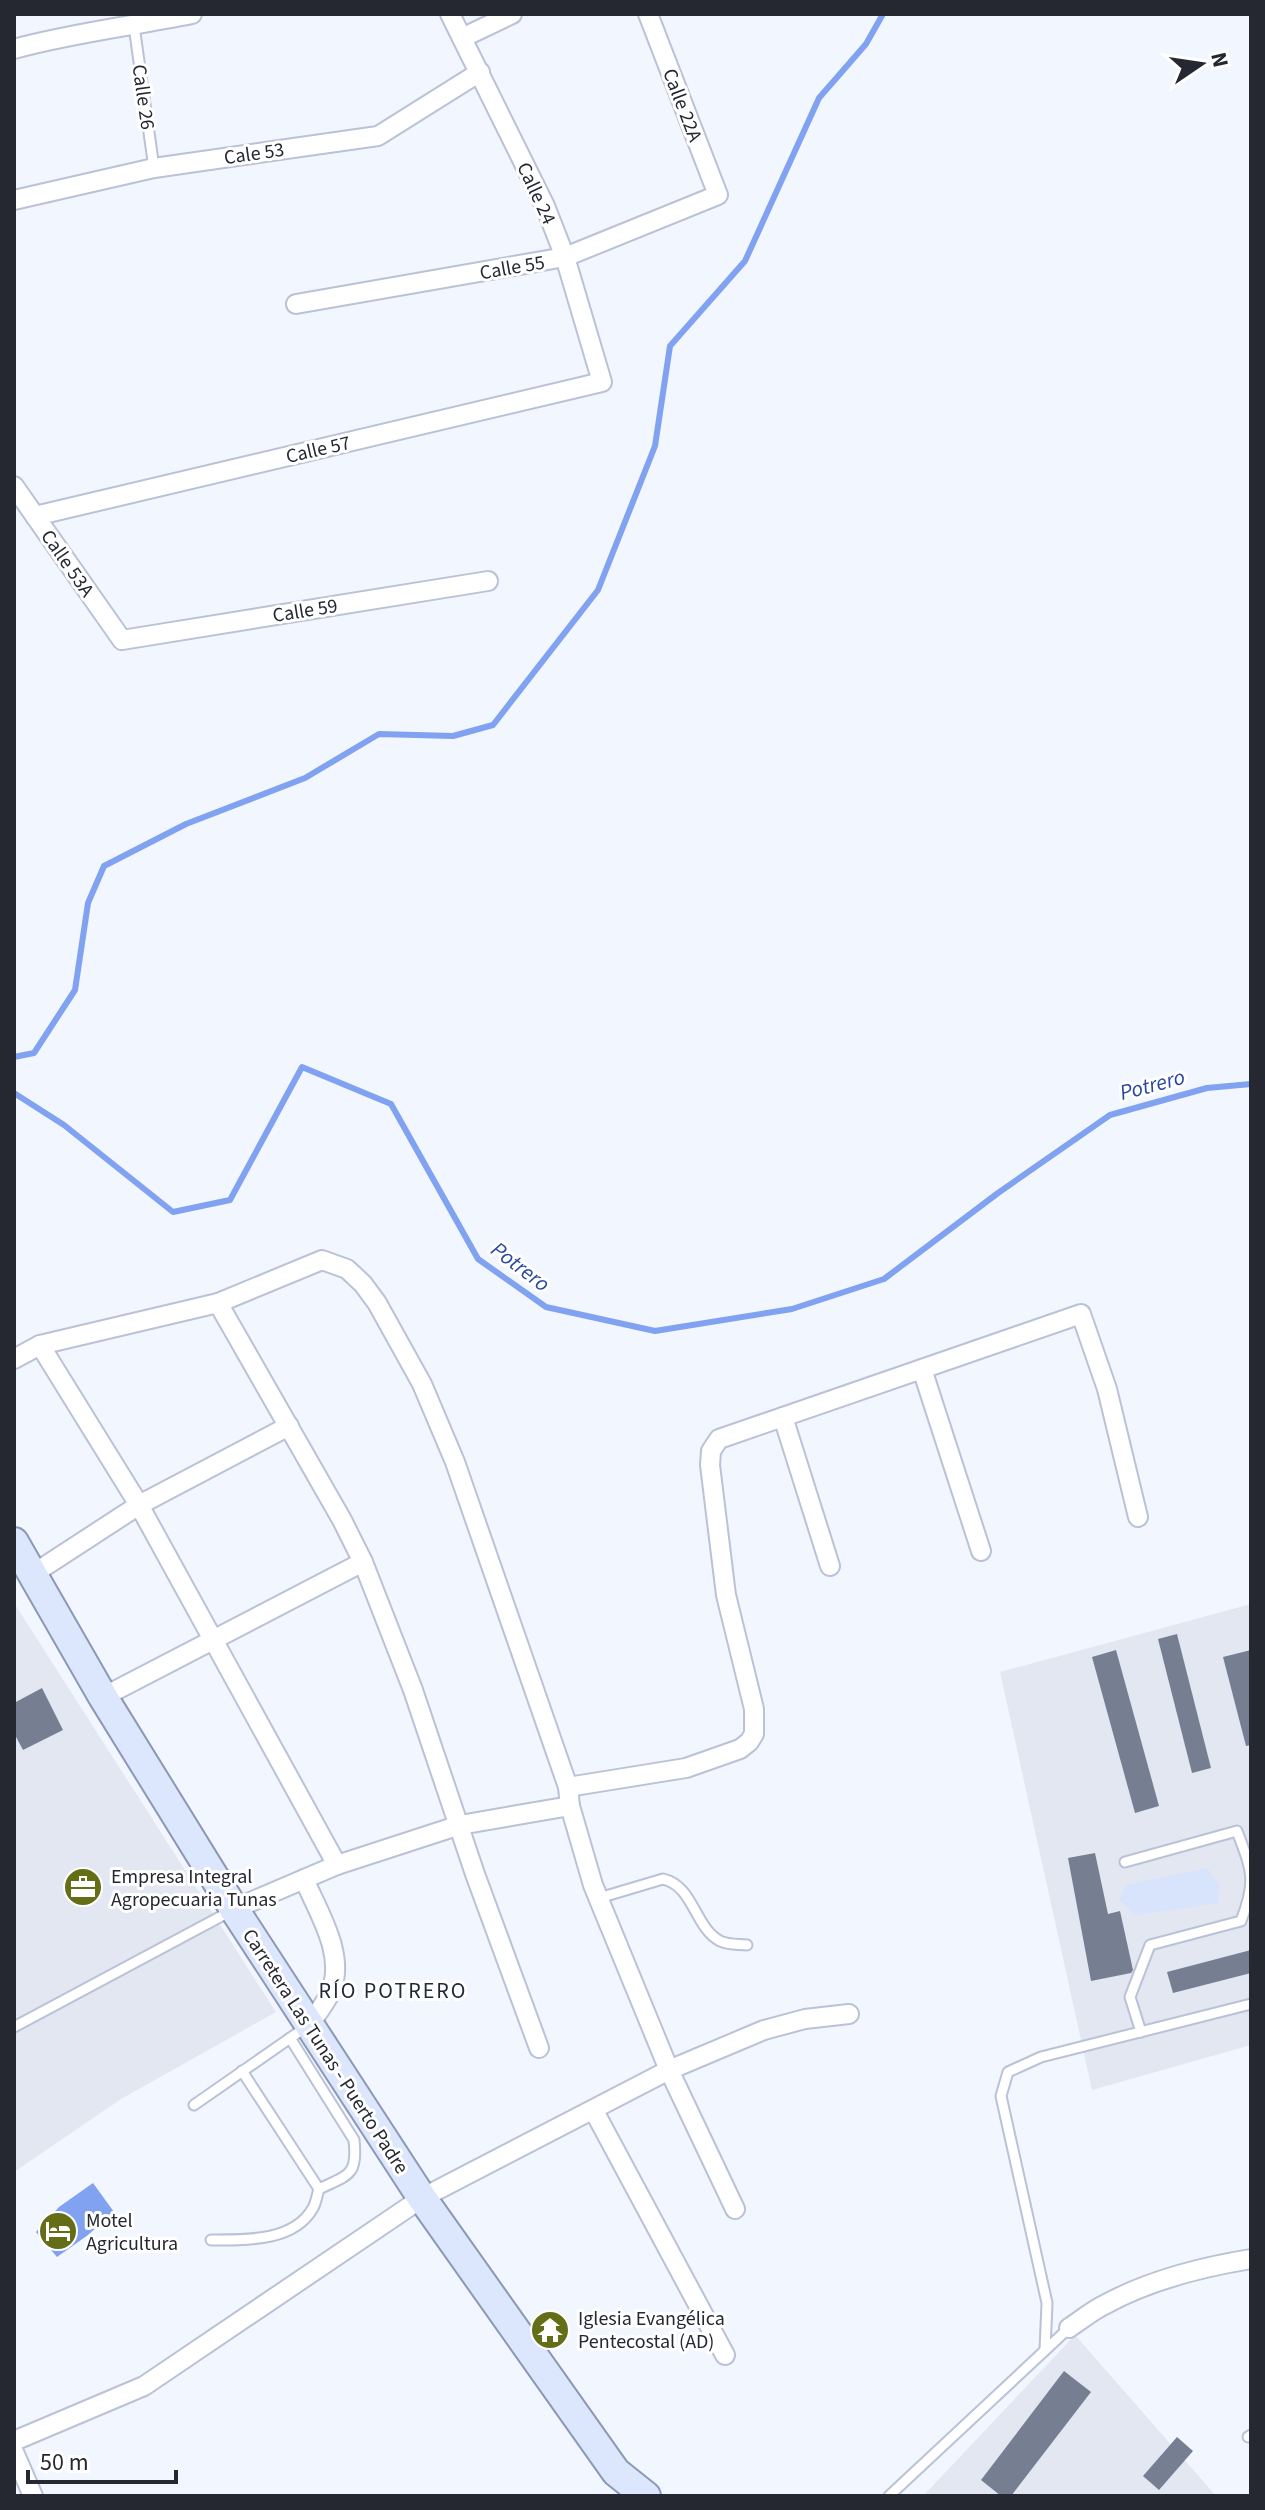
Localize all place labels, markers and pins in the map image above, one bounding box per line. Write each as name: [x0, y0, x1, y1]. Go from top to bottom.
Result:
place label: Empresa Integral Agropecuaria Tunas: [111, 1863, 277, 1914]
office icon: Empresa Integral Agropecuaria Tunas: [62, 1866, 104, 1908]
place label: Motel Agricultura: [86, 2207, 178, 2258]
hotel icon: Motel Agricultura: [37, 2210, 79, 2252]
place label: Iglesia Evangélica Pentecostal (AD): [578, 2305, 725, 2356]
temple icon: Iglesia Evangélica Pentecostal (AD): [529, 2309, 571, 2351]

